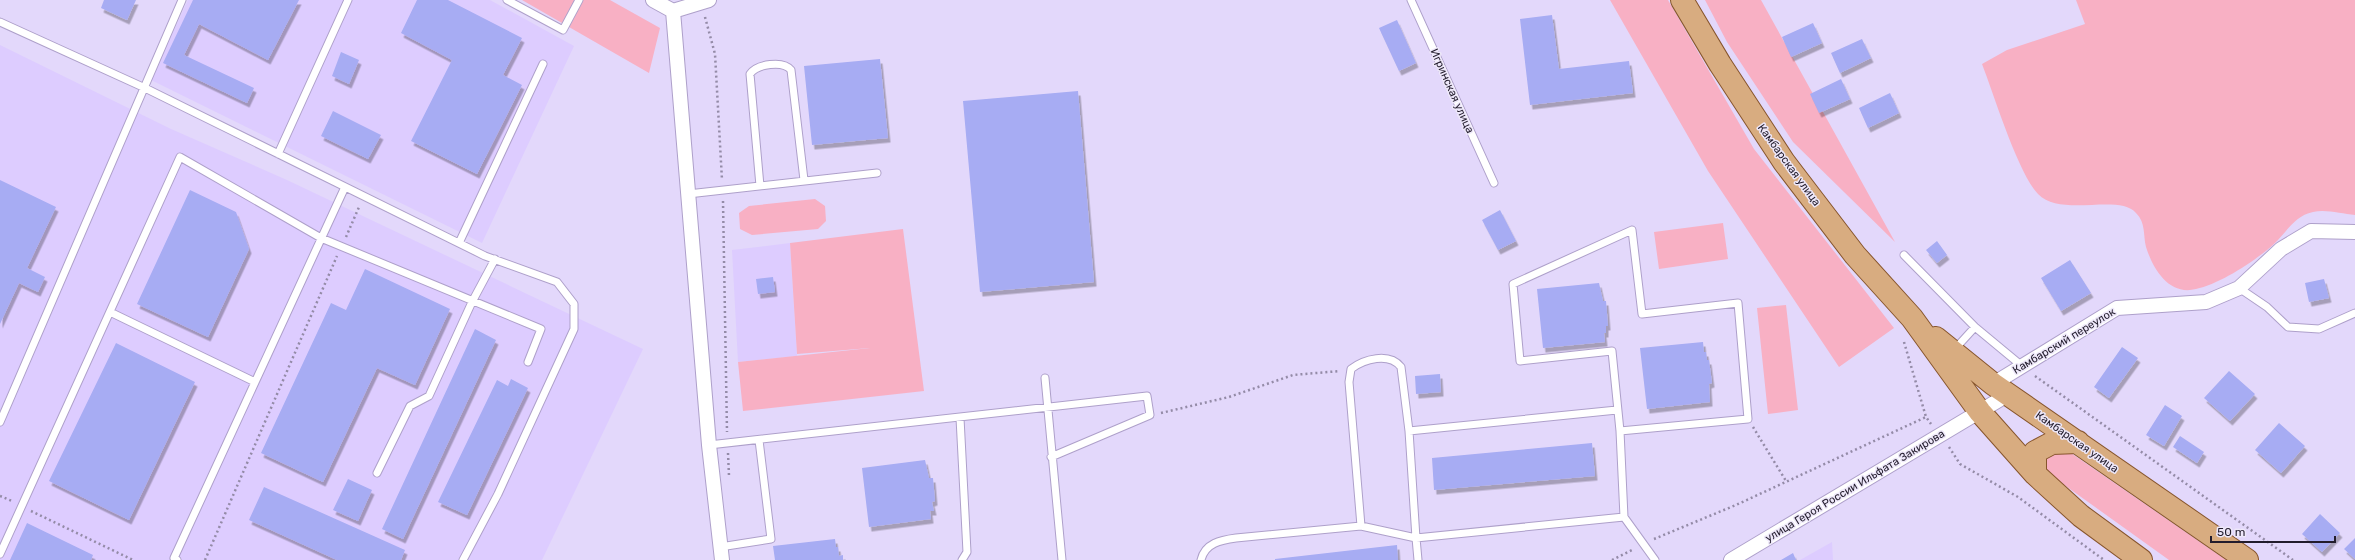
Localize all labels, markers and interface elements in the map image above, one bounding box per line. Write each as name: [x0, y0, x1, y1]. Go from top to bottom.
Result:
street label: Игринская улица: [1428, 47, 1476, 135]
street label: Камбарская улица: [1755, 122, 1823, 208]
street label: Камбарский переулок: [2010, 305, 2118, 377]
street label: Камбарская улица: [2033, 409, 2121, 475]
street label: улица Героя России Ильфата Закирова: [1763, 427, 1947, 545]
scale bar: [2211, 518, 2335, 544]
text: 50 m: [2217, 525, 2245, 539]

